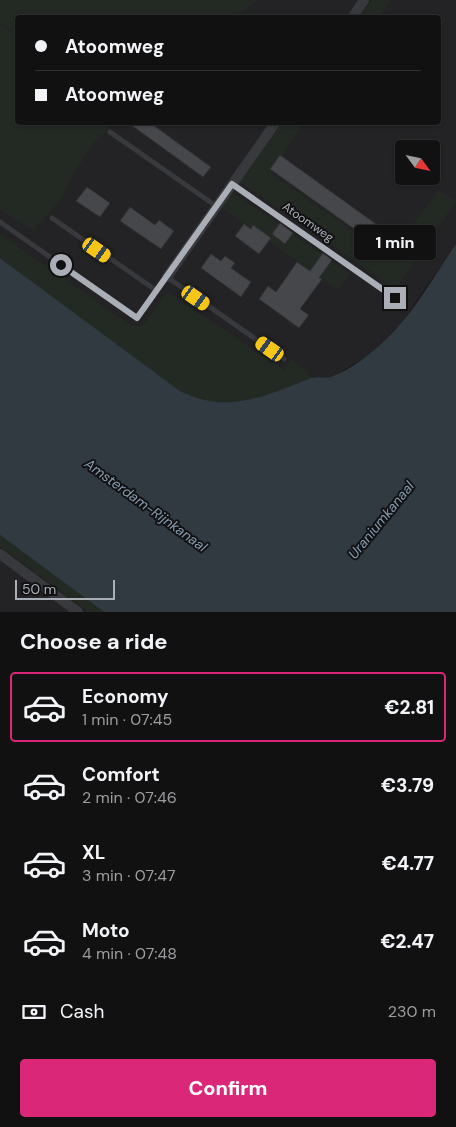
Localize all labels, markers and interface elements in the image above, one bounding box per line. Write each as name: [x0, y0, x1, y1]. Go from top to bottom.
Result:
text: Atoomweg: [65, 34, 164, 59]
text: Atoomweg: [65, 82, 164, 107]
north arrow: [395, 140, 440, 185]
map controls: [395, 140, 440, 185]
street label: Atoomweg: [279, 198, 337, 246]
callout: 1 min: [354, 226, 436, 260]
text: 1 min: [375, 232, 415, 253]
car: [80, 235, 113, 265]
route start: [50, 254, 72, 276]
car: [179, 283, 212, 313]
route end: [384, 287, 406, 309]
car: [253, 334, 286, 364]
water label: Amsterdam-Rijnkanaal: [80, 454, 212, 556]
water label: Uraniumkanaal: [344, 477, 418, 563]
scale bar: [15, 577, 115, 600]
text: 50 m: [22, 580, 56, 598]
text: Choose a ride: [20, 627, 168, 656]
text: Economy: [82, 684, 169, 709]
icon: car: [22, 685, 67, 730]
text: €2.81: [384, 695, 434, 720]
text: 1 min · 07:45: [82, 709, 172, 730]
text: Comfort: [82, 762, 160, 787]
icon: car: [22, 763, 67, 808]
text: €3.79: [381, 773, 434, 798]
text: 2 min · 07:46: [82, 787, 177, 808]
text: XL: [82, 840, 105, 865]
icon: car: [22, 841, 67, 886]
text: €4.77: [382, 851, 434, 876]
text: 3 min · 07:47: [82, 865, 175, 886]
text: Moto: [82, 918, 130, 943]
icon: car: [22, 919, 67, 964]
text: €2.47: [380, 929, 434, 954]
text: 4 min · 07:48: [82, 943, 177, 964]
icon: cash: [20, 998, 48, 1026]
text: Cash: [60, 999, 104, 1024]
text: 230 m: [388, 1001, 436, 1022]
button: Confirm: [20, 1059, 436, 1117]

